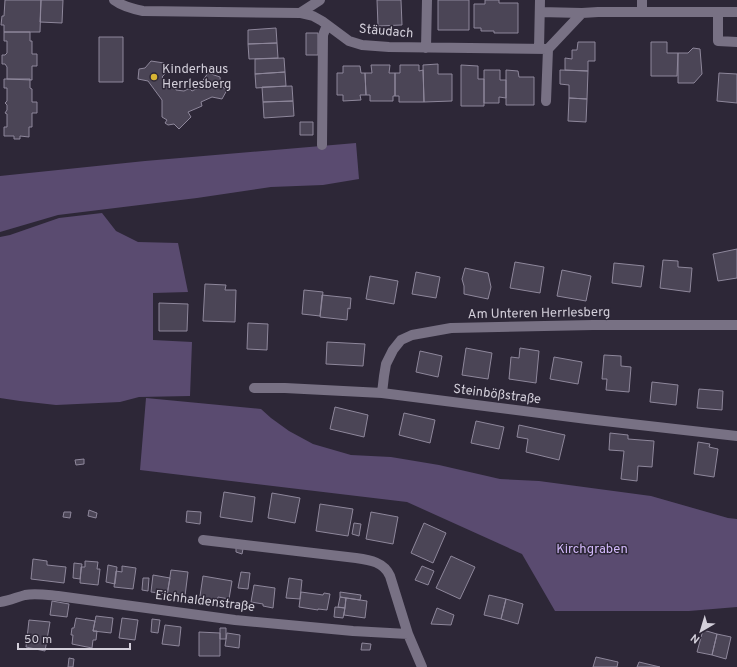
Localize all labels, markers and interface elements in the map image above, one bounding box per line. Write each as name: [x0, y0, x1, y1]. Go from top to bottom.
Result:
street label: Stäudach: [358, 22, 414, 42]
place label: Kinderhaus Herrlesberg: [162, 62, 231, 93]
marker: Kinderhaus Herrlesberg: [149, 72, 159, 82]
street label: Am Unteren Herrlesberg: [468, 305, 610, 323]
street label: Steinbößstraße: [452, 382, 542, 408]
park label: Kirchgraben: [556, 542, 628, 558]
street label: Eichhaldenstraße: [154, 588, 256, 616]
north arrow: [681, 611, 721, 651]
scale bar: [18, 625, 130, 651]
text: N: [688, 630, 703, 646]
text: 50 m: [24, 632, 52, 648]

